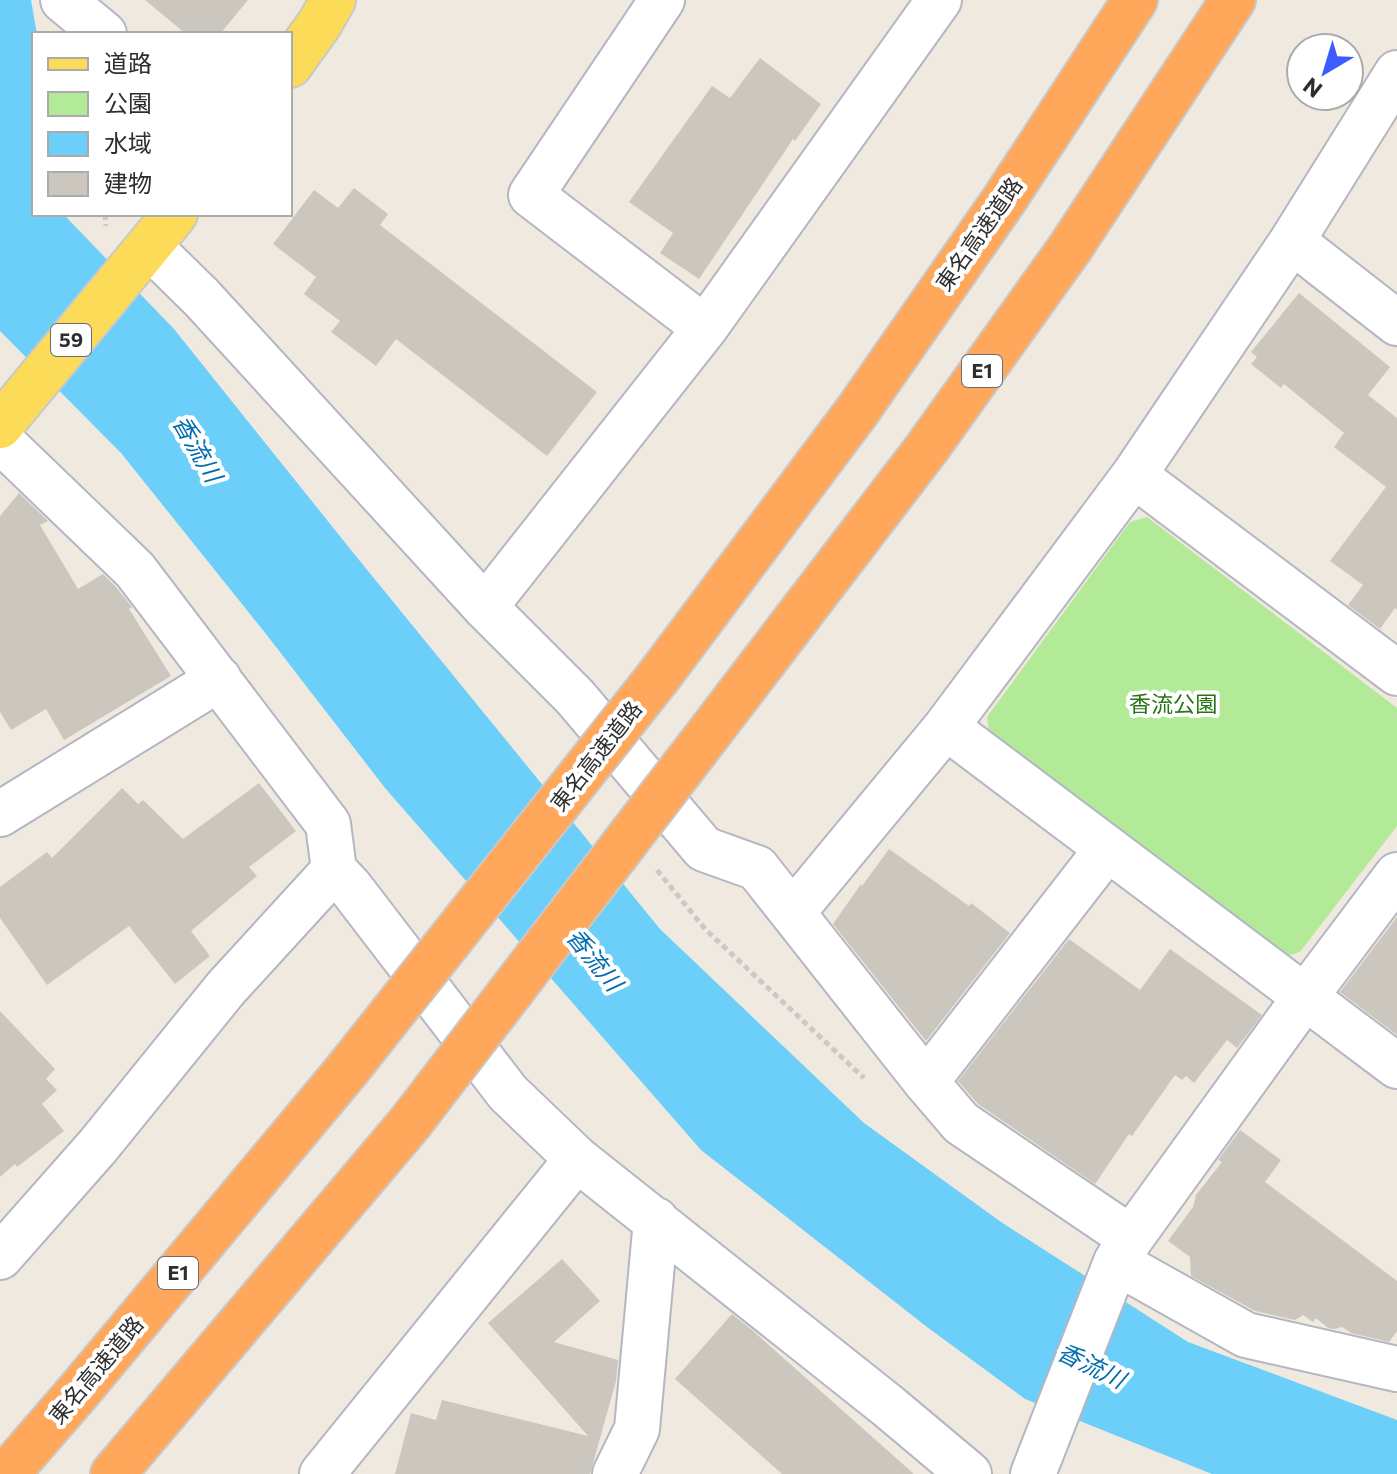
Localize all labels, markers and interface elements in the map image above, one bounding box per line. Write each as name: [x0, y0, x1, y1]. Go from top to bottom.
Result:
legend: [32, 32, 292, 216]
north arrow: [1285, 32, 1365, 112]
text: 道路: [104, 48, 152, 77]
text: N: [1298, 72, 1327, 104]
text: 公園: [104, 88, 152, 117]
text: 水域: [104, 128, 152, 157]
text: 建物: [104, 168, 152, 197]
street label: 東名高速道路: [930, 172, 1028, 296]
road number: 59: [51, 324, 91, 356]
road number: E1: [962, 355, 1002, 387]
water label: 香流川: [168, 410, 230, 489]
park label: 香流公園: [1129, 690, 1217, 717]
street label: 東名高速道路: [544, 695, 647, 816]
water label: 香流川: [561, 922, 631, 998]
road number: E1: [158, 1257, 198, 1289]
street label: 東名高速道路: [43, 1310, 148, 1429]
water label: 香流川: [1053, 1336, 1133, 1395]

